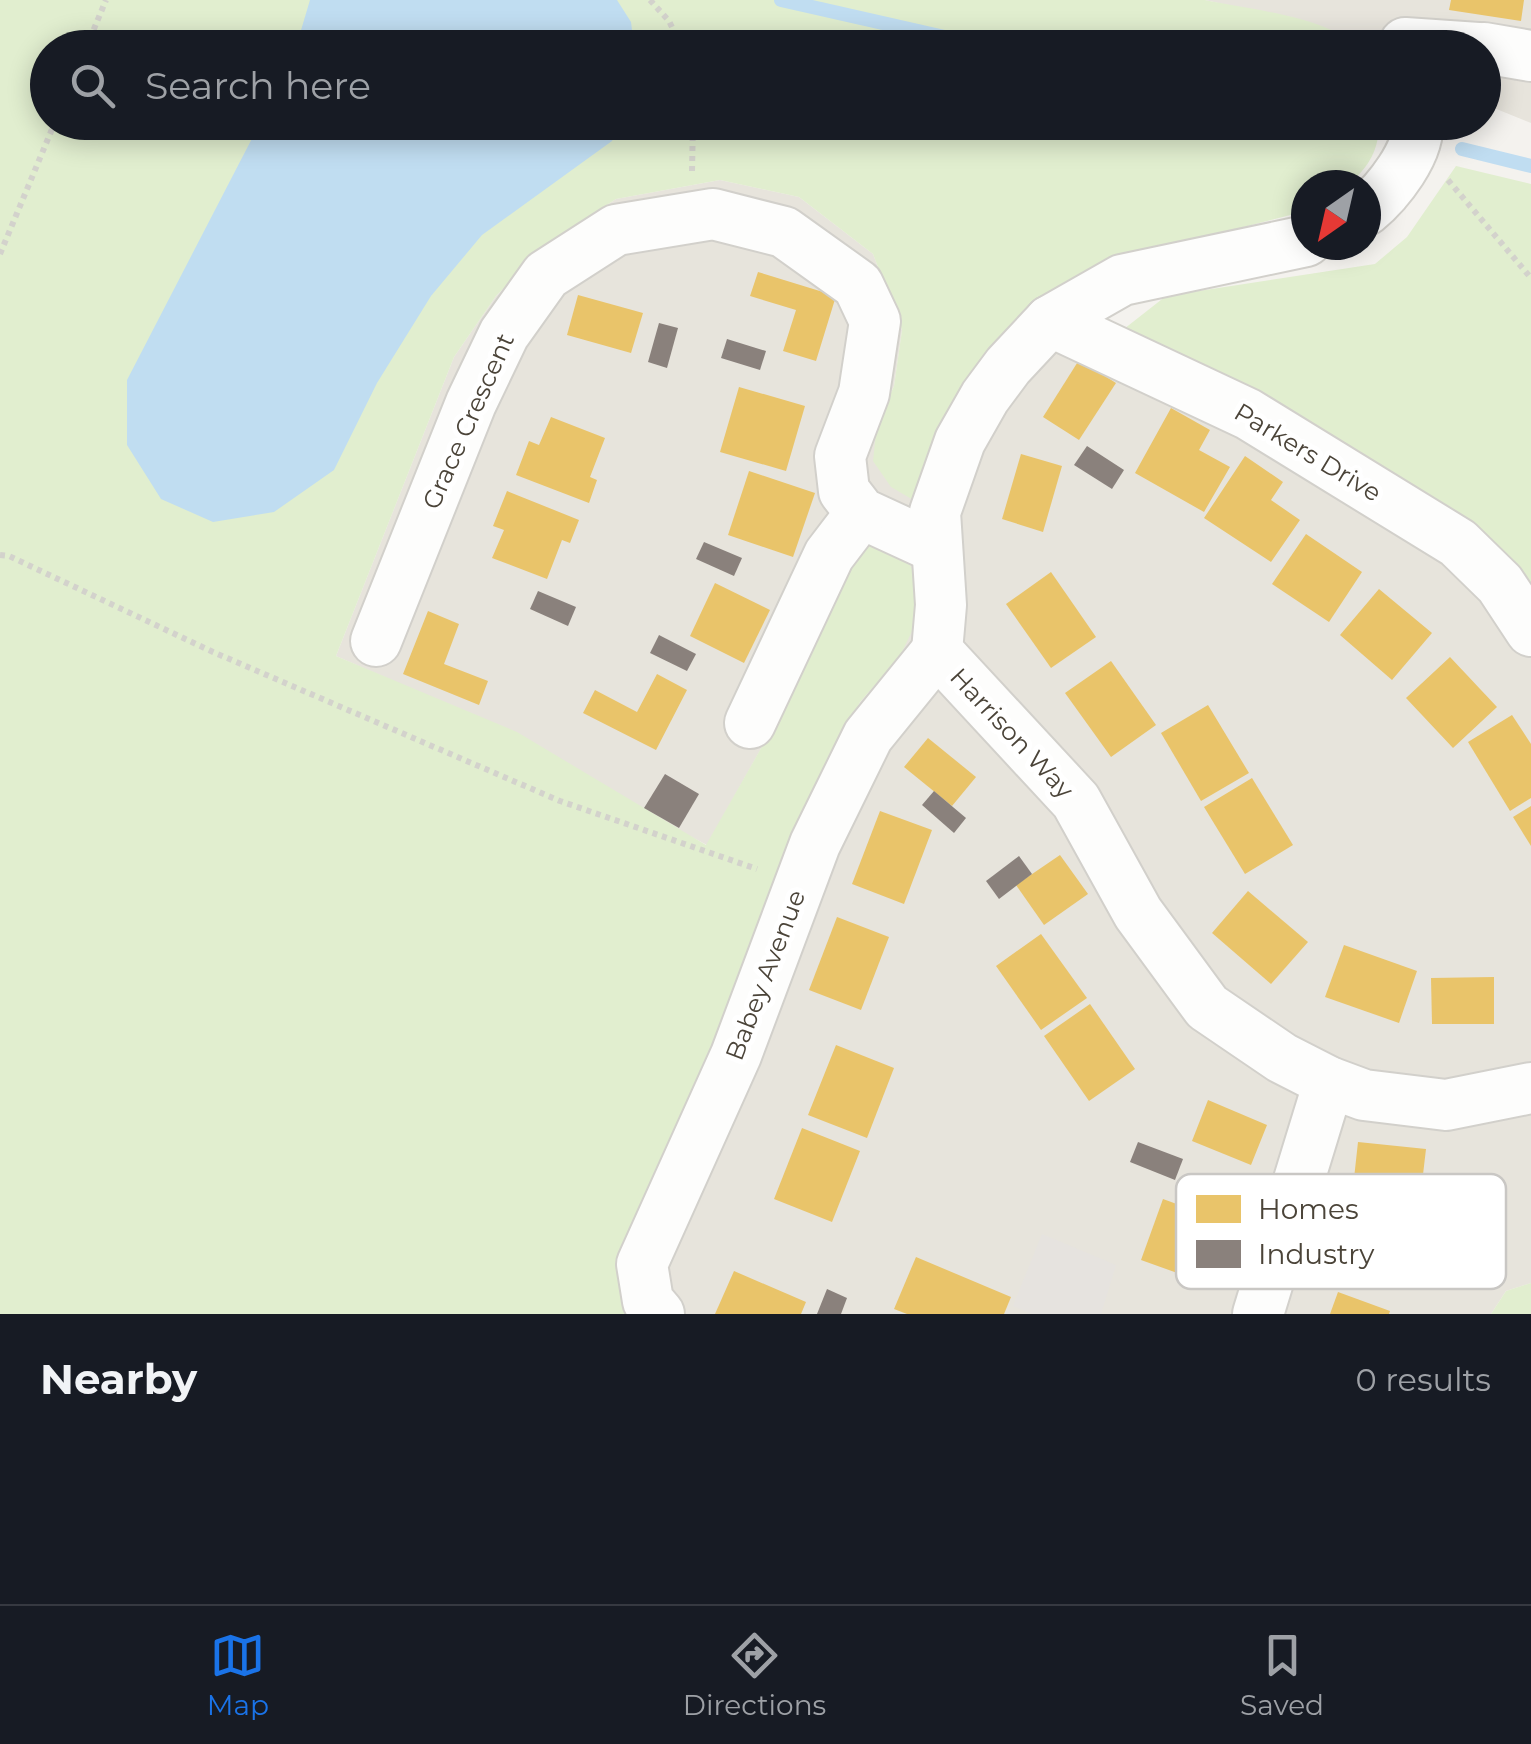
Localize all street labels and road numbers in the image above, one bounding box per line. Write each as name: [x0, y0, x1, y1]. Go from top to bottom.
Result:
street label: Grace Crescent: [416, 328, 520, 514]
street label: Parkers Drive: [1229, 396, 1387, 508]
street label: Harrison Way: [944, 662, 1080, 805]
street label: Babey Avenue: [719, 886, 811, 1064]

